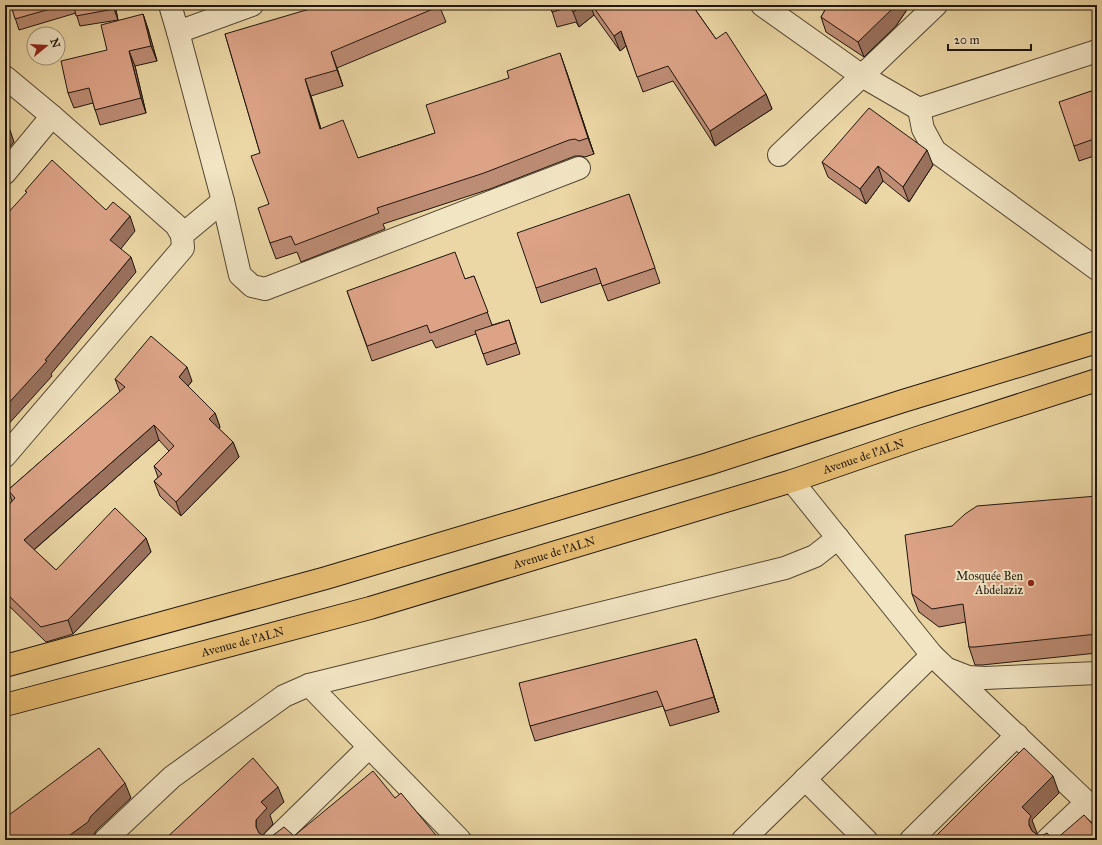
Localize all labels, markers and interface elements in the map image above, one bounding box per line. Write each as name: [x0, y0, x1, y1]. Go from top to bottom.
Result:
north arrow: [26, 26, 66, 66]
scale bar: [948, 26, 1031, 52]
text: 20 m: [954, 33, 980, 47]
text: N: [47, 37, 63, 50]
street label: Avenue de l'ALN: [820, 436, 906, 477]
street label: Avenue de l'ALN: [510, 534, 597, 572]
place label: Mosquée Ben Abdelaziz: [956, 569, 1023, 597]
marker: Mosquée Ben Abdelaziz: [1026, 578, 1036, 588]
street label: Avenue de l'ALN: [199, 624, 286, 660]

